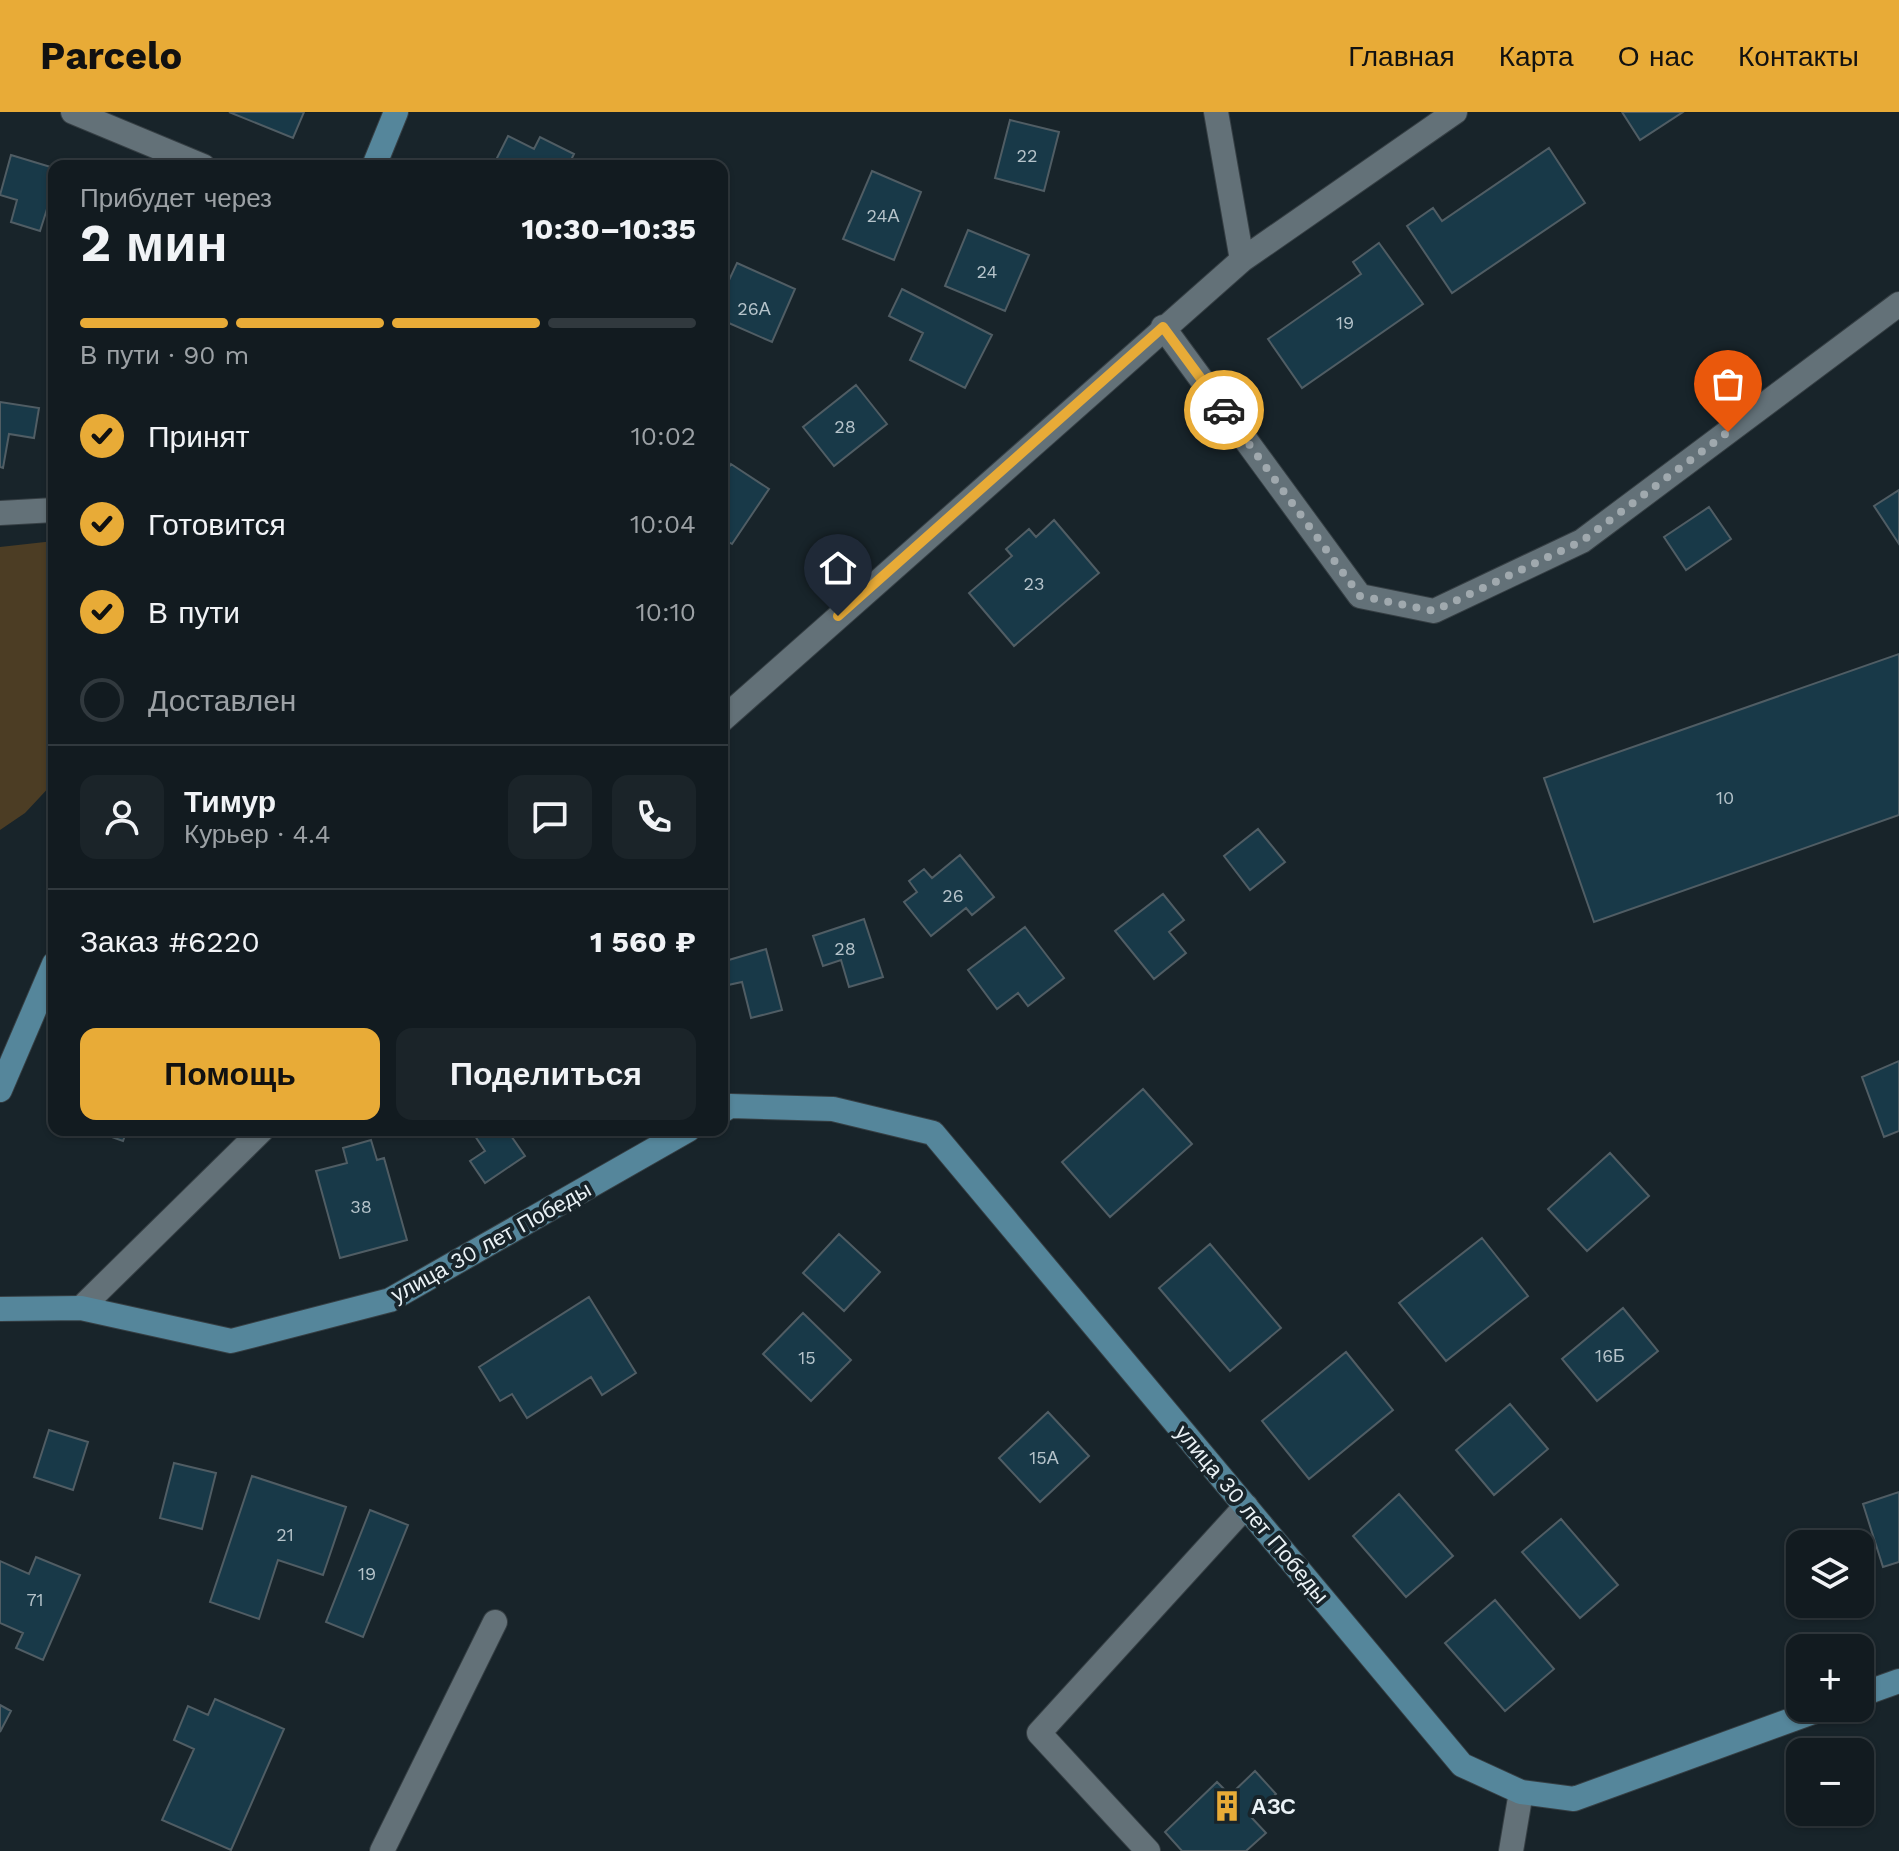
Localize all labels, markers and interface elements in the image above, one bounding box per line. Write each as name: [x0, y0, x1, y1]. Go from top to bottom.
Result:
text: Parcelo: [40, 34, 182, 78]
text: Главная: [1348, 40, 1455, 73]
text: Карта: [1499, 40, 1574, 73]
text: О нас: [1618, 40, 1694, 73]
text: Контакты: [1738, 40, 1859, 73]
house number: 22: [1017, 145, 1038, 166]
text: Прибудет через: [80, 183, 272, 213]
house number: 24А: [867, 205, 899, 226]
text: 10:30–10:35: [521, 211, 696, 246]
text: 2 мин: [80, 213, 228, 274]
house number: 24: [977, 261, 997, 282]
house number: 26А: [737, 298, 771, 319]
house number: 19: [1336, 312, 1354, 333]
text: В пути · 90 m: [80, 340, 249, 370]
pin: [1694, 350, 1762, 432]
icon: bag: [1706, 362, 1750, 406]
courier: [1184, 370, 1264, 450]
icon: car: [1202, 388, 1246, 432]
icon: check: [80, 414, 124, 458]
house number: 28: [834, 416, 856, 437]
text: Принят: [148, 419, 250, 454]
text: 10:02: [631, 421, 696, 451]
icon: check: [80, 502, 124, 546]
text: Готовится: [148, 507, 286, 542]
text: 10:04: [630, 509, 696, 539]
pin: [804, 534, 872, 616]
icon: home: [816, 546, 860, 590]
house number: 23: [1024, 573, 1045, 594]
icon: check: [80, 590, 124, 634]
text: В пути: [148, 595, 240, 630]
text: 10:10: [636, 597, 696, 627]
text: Доставлен: [148, 683, 296, 718]
button: person: [80, 775, 164, 859]
button: chat: [508, 775, 592, 859]
button: phone: [612, 775, 696, 859]
text: Тимур: [184, 784, 276, 819]
house number: 10: [1716, 787, 1734, 808]
text: Курьер · 4.4: [184, 819, 331, 849]
house number: 26: [942, 885, 964, 906]
text: Заказ #6220: [80, 924, 260, 959]
text: 1 560 ₽: [590, 924, 696, 959]
house number: 28: [834, 938, 856, 959]
button: Помощь: [80, 1028, 380, 1120]
button: Поделиться: [396, 1028, 696, 1120]
street label: улица 30 лет Победы: [387, 1177, 595, 1307]
house number: 38: [350, 1196, 372, 1217]
house number: 16Б: [1595, 1345, 1625, 1366]
house number: 15: [798, 1347, 816, 1368]
street label: улица 30 лет Победы: [1170, 1420, 1334, 1608]
house number: 15А: [1029, 1447, 1059, 1468]
house number: 21: [276, 1524, 294, 1545]
map controls: [1786, 1530, 1874, 1826]
button: layers: [1786, 1530, 1874, 1618]
house number: 19: [358, 1563, 376, 1584]
house number: 71: [26, 1589, 44, 1610]
button: +: [1786, 1634, 1874, 1722]
button: −: [1786, 1738, 1874, 1826]
building icon: АЗС: [1210, 1789, 1244, 1823]
place label: АЗС: [1251, 1794, 1296, 1819]

